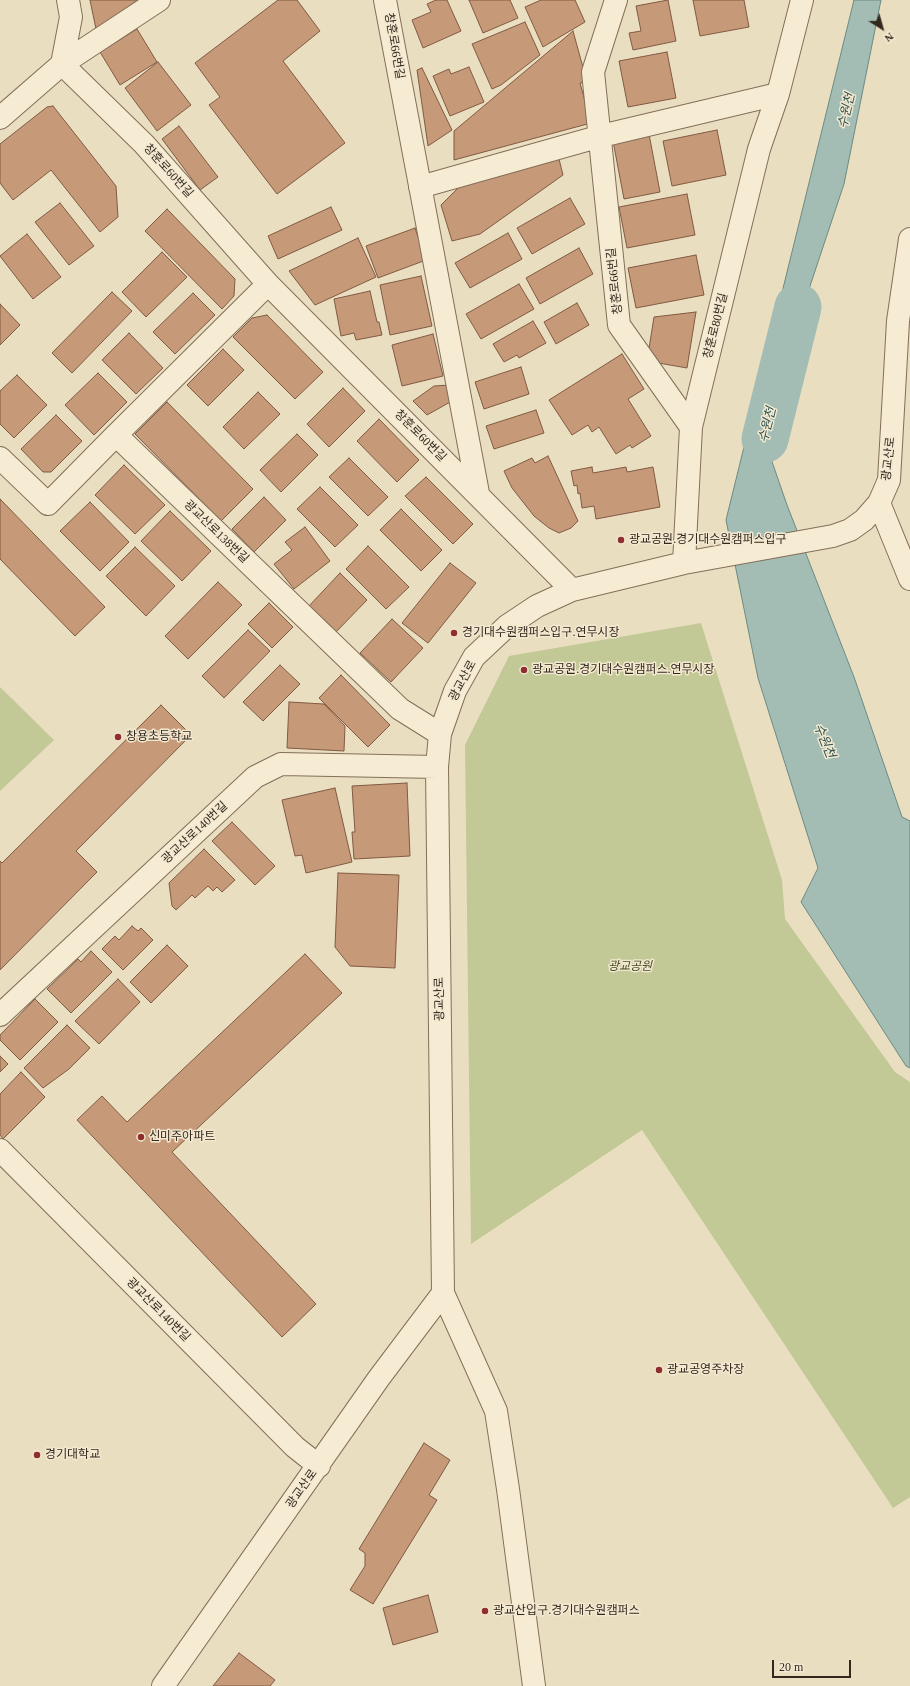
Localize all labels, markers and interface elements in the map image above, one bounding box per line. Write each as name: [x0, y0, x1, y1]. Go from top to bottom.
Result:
north arrow: [862, 8, 902, 48]
street label: 창훈로66번길: [381, 12, 407, 80]
text: N: [882, 30, 896, 45]
water label: 수원천: [835, 92, 859, 130]
street label: 창훈로60번길: [140, 141, 196, 201]
street label: 창훈로66번길: [604, 247, 626, 315]
street label: 창훈로80번길: [701, 292, 731, 360]
water label: 수원천: [756, 406, 780, 444]
street label: 창훈로60번길: [391, 407, 449, 465]
street label: 광교산로: [880, 436, 898, 482]
street label: 광교산로138번길: [181, 498, 251, 566]
place label: 광교공원.경기대수원캠퍼스입구: [629, 533, 787, 547]
marker: 광교공원.경기대수원캠퍼스입구: [616, 535, 626, 545]
place label: 경기대수원캠퍼스입구.연무시장: [462, 626, 620, 640]
marker: 경기대수원캠퍼스입구.연무시장: [449, 628, 459, 638]
street label: 광교산로: [446, 658, 480, 704]
place label: 광교공원.경기대수원캠퍼스.연무시장: [532, 663, 715, 677]
marker: 광교공원.경기대수원캠퍼스.연무시장: [519, 665, 529, 675]
water label: 수원천: [810, 721, 838, 761]
place label: 창용초등학교: [126, 730, 192, 744]
marker: 창용초등학교: [113, 732, 123, 742]
street label: 광교산로140번길: [159, 799, 231, 867]
park label: 광교공원: [608, 960, 652, 974]
street label: 광교산로: [432, 977, 448, 1021]
place label: 신미주아파트: [149, 1130, 215, 1144]
marker: 신미주아파트: [136, 1132, 146, 1142]
street label: 광교산로140번길: [123, 1275, 193, 1345]
place label: 광교공영주차장: [667, 1363, 744, 1377]
marker: 광교공영주차장: [654, 1365, 664, 1375]
place label: 경기대학교: [45, 1448, 100, 1462]
marker: 경기대학교: [32, 1450, 42, 1460]
street label: 광교산로: [283, 1467, 321, 1511]
place label: 광교산입구.경기대수원캠퍼스: [493, 1604, 640, 1618]
marker: 광교산입구.경기대수원캠퍼스: [480, 1606, 490, 1616]
scale bar: [774, 1652, 853, 1678]
text: 20 m: [779, 1660, 803, 1674]

